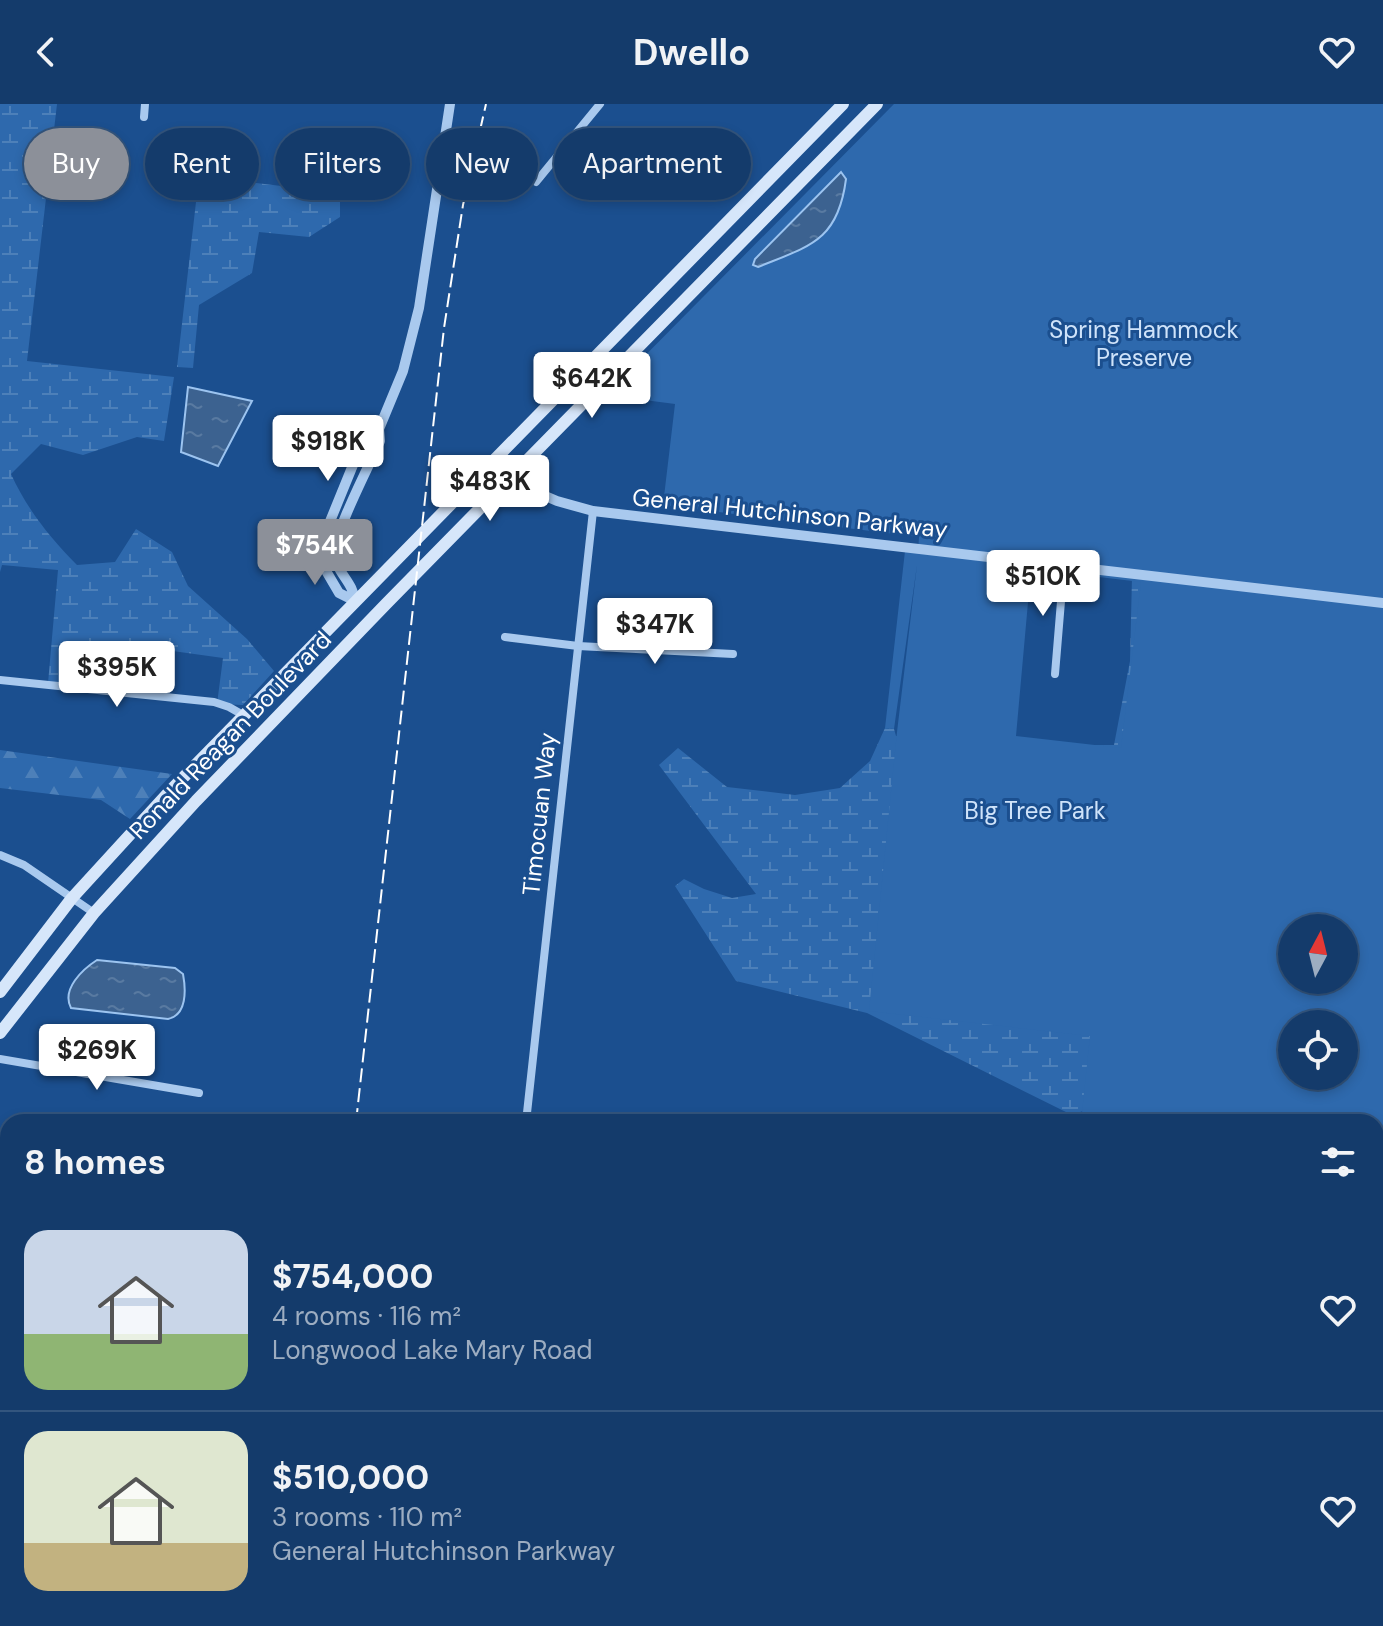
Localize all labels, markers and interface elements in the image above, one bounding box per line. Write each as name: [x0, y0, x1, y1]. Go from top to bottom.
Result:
text: Dwello: [633, 29, 750, 76]
icon: back: [24, 30, 68, 74]
icon: heart: [1315, 30, 1359, 74]
chip: Buy: [24, 128, 129, 200]
chip: Rent: [145, 128, 259, 200]
chip: Filters: [275, 128, 410, 200]
chip: New: [426, 128, 538, 200]
chip: Apartment: [554, 128, 751, 200]
park label: Spring Hammock Preserve: [1049, 314, 1239, 373]
pin: $642K: [536, 352, 648, 420]
text: $642K: [551, 361, 633, 395]
pin: $918K: [272, 415, 384, 483]
text: $918K: [291, 424, 365, 458]
pin: $483K: [434, 455, 546, 523]
text: $483K: [449, 464, 531, 498]
street label: General Hutchinson Parkway: [631, 481, 949, 545]
pin: $754K: [259, 519, 371, 587]
text: $754K: [275, 528, 355, 562]
pin: $510K: [987, 550, 1099, 618]
text: $510K: [1005, 559, 1081, 593]
pin: $347K: [599, 598, 711, 666]
text: $347K: [615, 607, 695, 641]
street label: Ronald Reagan Boulevard: [122, 624, 338, 846]
pin: $395K: [61, 641, 173, 709]
text: $395K: [77, 650, 157, 684]
street label: Timocuan Way: [515, 731, 563, 897]
park label: Big Tree Park: [964, 795, 1106, 826]
north arrow: [1278, 914, 1358, 994]
map controls: [1278, 914, 1358, 1090]
button: locate: [1278, 1010, 1358, 1090]
pin: $269K: [41, 1024, 153, 1092]
text: $269K: [57, 1033, 137, 1067]
text: 8 homes: [24, 1140, 166, 1185]
icon: filters: [1316, 1140, 1360, 1184]
text: $754,000: [272, 1254, 433, 1299]
icon: home: [88, 1262, 184, 1358]
icon: heart: [1316, 1288, 1360, 1332]
text: 4 rooms · 116 m²: [272, 1299, 461, 1333]
text: Longwood Lake Mary Road: [272, 1333, 593, 1367]
text: $510,000: [272, 1455, 429, 1500]
icon: home: [88, 1463, 184, 1559]
icon: heart: [1316, 1489, 1360, 1533]
text: 3 rooms · 110 m²: [272, 1500, 462, 1534]
text: General Hutchinson Parkway: [272, 1534, 615, 1568]

